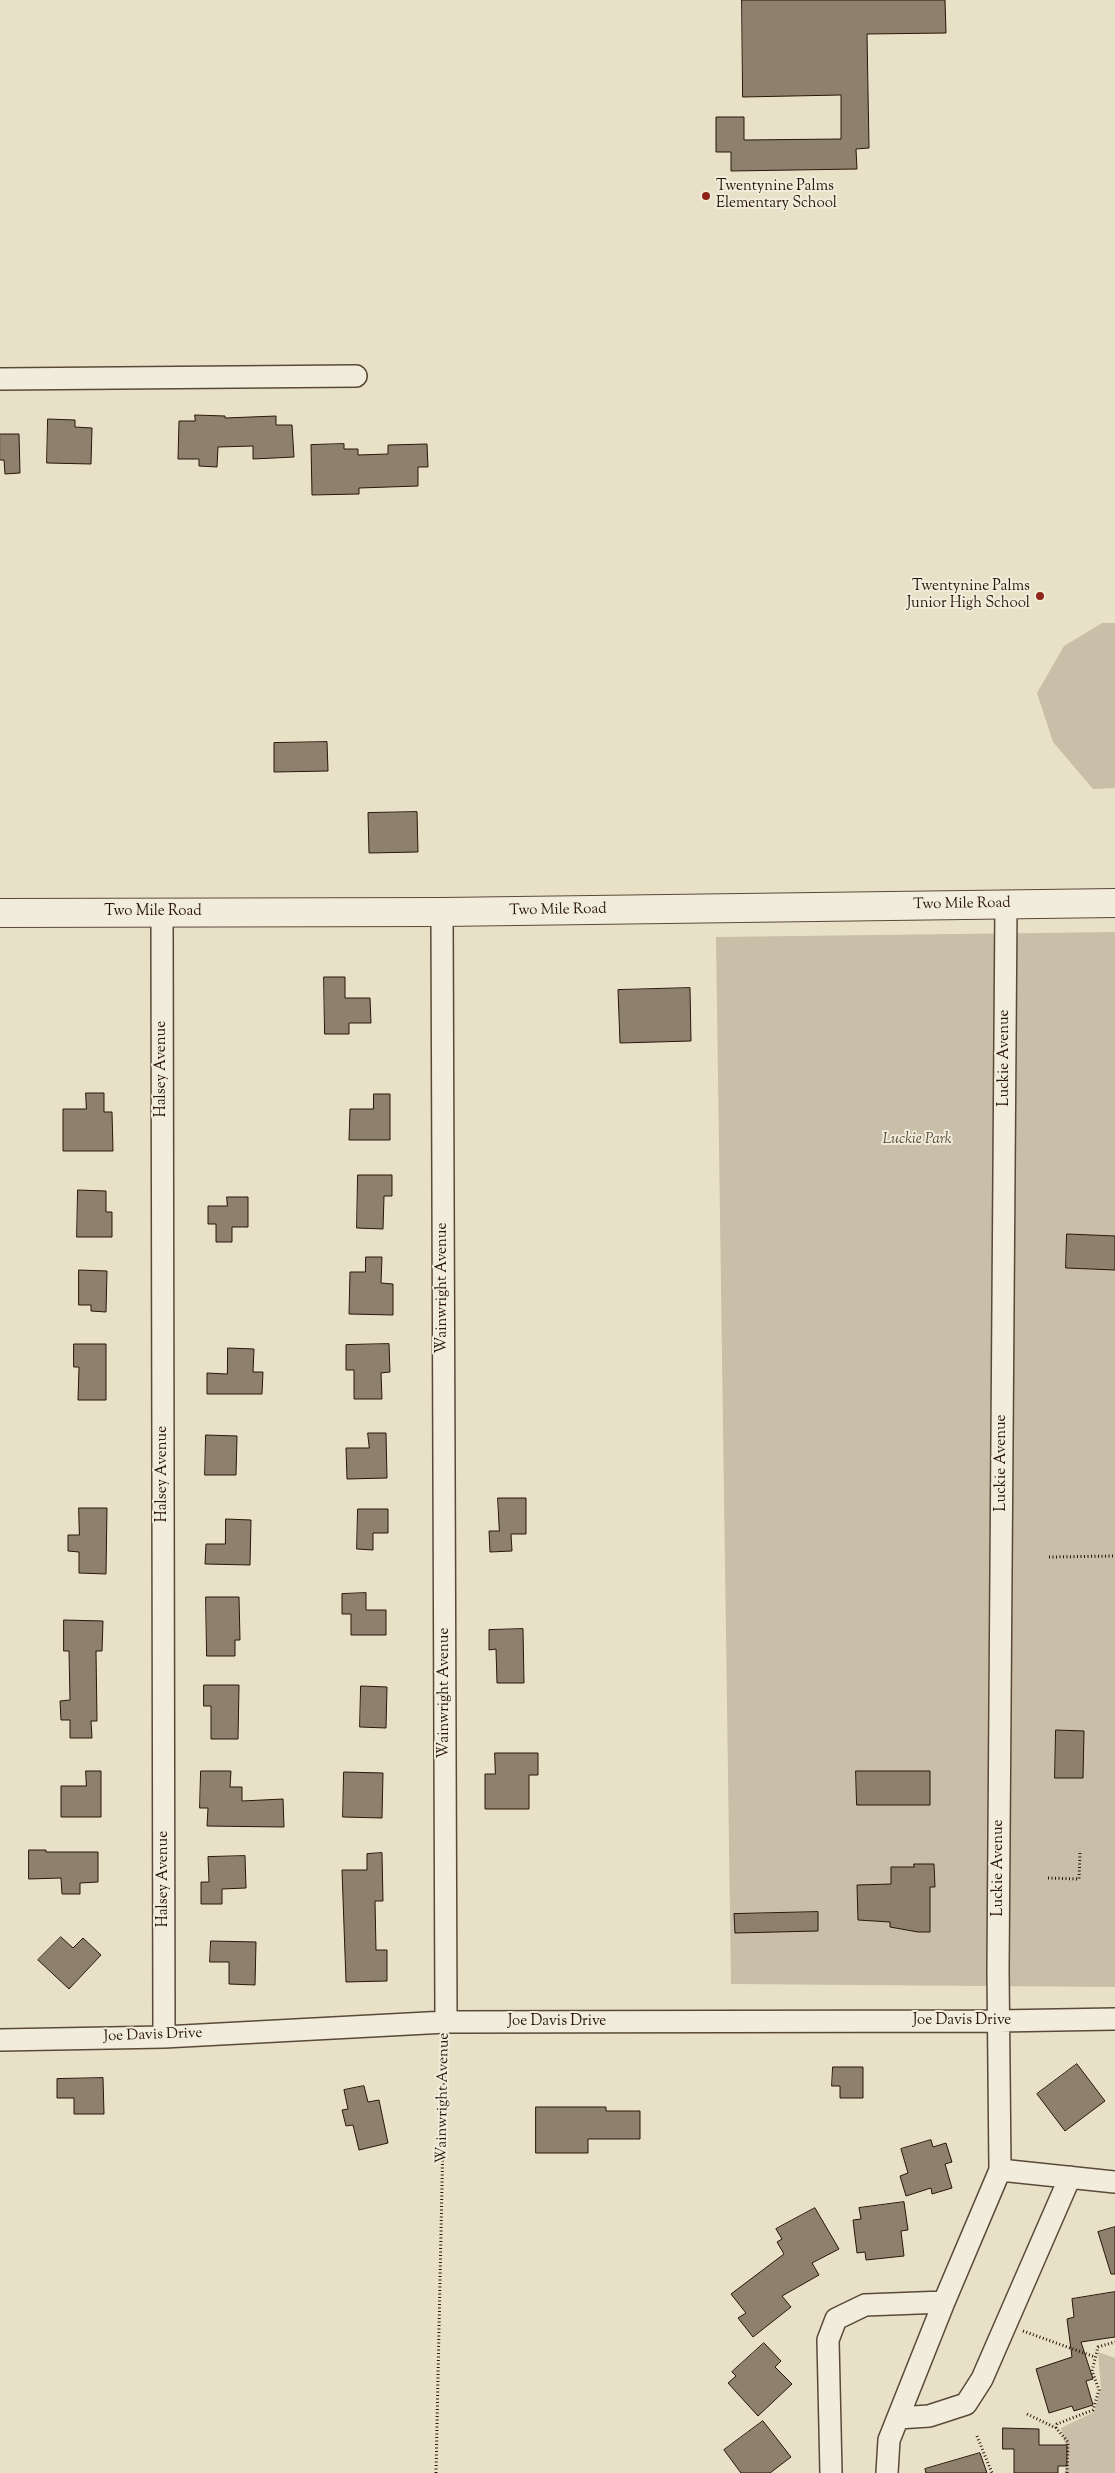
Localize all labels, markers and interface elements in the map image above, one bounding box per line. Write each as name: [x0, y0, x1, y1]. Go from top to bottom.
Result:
place label: Twentynine Palms Elementary School: [716, 178, 837, 213]
marker: Twentynine Palms Elementary School: [700, 190, 712, 202]
place label: Twentynine Palms Junior High School: [907, 578, 1030, 613]
marker: Twentynine Palms Junior High School: [1034, 590, 1046, 602]
street label: Two Mile Road: [913, 895, 1011, 915]
street label: Two Mile Road: [509, 901, 607, 921]
street label: Two Mile Road: [104, 903, 202, 921]
street label: Luckie Avenue: [996, 1009, 1014, 1107]
street label: Halsey Avenue: [153, 1021, 171, 1117]
park label: Luckie Park: [882, 1131, 952, 1149]
street label: Wainwright Avenue: [434, 1223, 452, 1353]
street label: Luckie Avenue: [993, 1414, 1011, 1512]
street label: Halsey Avenue: [154, 1426, 172, 1522]
street label: Wainwright Avenue: [436, 1628, 454, 1758]
street label: Luckie Avenue: [990, 1819, 1008, 1917]
street label: Halsey Avenue: [155, 1831, 173, 1927]
street label: Joe Davis Drive: [913, 2012, 1011, 2030]
street label: Joe Davis Drive: [508, 2013, 606, 2031]
street label: Joe Davis Drive: [103, 2025, 203, 2047]
street label: Wainwright Avenue: [434, 2032, 454, 2164]

